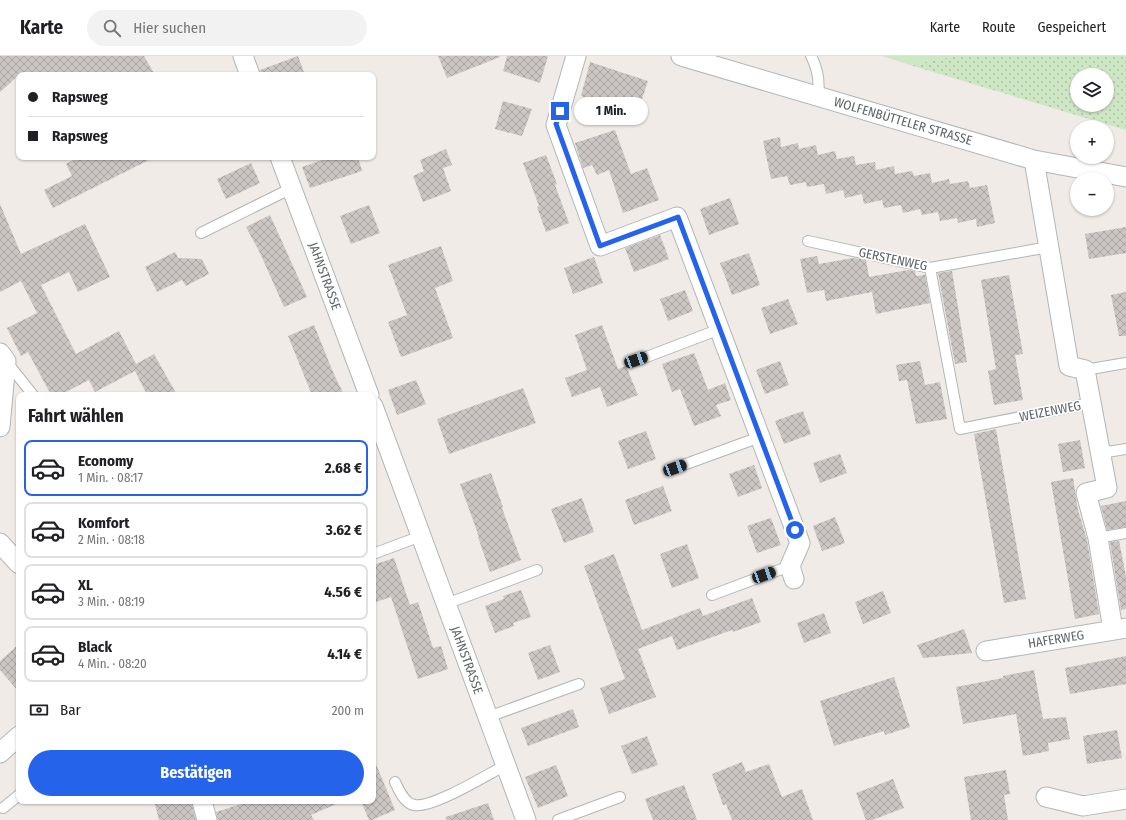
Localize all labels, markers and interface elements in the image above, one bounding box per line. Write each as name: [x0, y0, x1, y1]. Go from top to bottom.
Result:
search box: [87, 10, 367, 46]
text: Karte: [20, 16, 63, 39]
icon: search: [101, 17, 123, 39]
text: Hier suchen: [133, 19, 206, 37]
text: Karte: [930, 19, 960, 36]
text: Route: [982, 19, 1015, 36]
text: Gespeichert: [1037, 19, 1106, 36]
map controls: [1070, 68, 1114, 216]
button: layers: [1070, 68, 1114, 112]
text: Rapsweg: [52, 88, 108, 106]
street label: WOLFENBÜTTELER STRASSE: [832, 93, 974, 148]
callout: 1 Min.: [574, 97, 648, 125]
route end: [551, 102, 569, 120]
text: 1 Min.: [596, 103, 626, 118]
button: +: [1070, 120, 1114, 164]
text: Rapsweg: [52, 127, 108, 145]
button: −: [1070, 172, 1114, 216]
street label: JAHNSTRASSE: [306, 240, 344, 312]
street label: GERSTENWEG: [857, 244, 929, 274]
car: [623, 350, 649, 370]
street label: WEIZENWEG: [1018, 398, 1082, 424]
text: Fahrt wählen: [28, 405, 124, 427]
icon: car: [30, 450, 66, 486]
text: Economy: [78, 452, 133, 470]
car: [662, 458, 688, 478]
text: 2.68 €: [325, 459, 362, 477]
text: 1 Min. · 08:17: [78, 470, 143, 485]
icon: car: [30, 512, 66, 548]
text: Komfort: [78, 514, 129, 532]
text: 3.62 €: [326, 521, 362, 539]
route start: [786, 521, 804, 539]
text: 2 Min. · 08:18: [78, 532, 145, 547]
car: [751, 565, 777, 585]
icon: car: [30, 574, 66, 610]
text: XL: [78, 576, 93, 594]
text: 4.56 €: [324, 583, 362, 601]
text: 3 Min. · 08:19: [78, 594, 145, 609]
street label: JAHNSTRASSE: [448, 624, 486, 696]
street label: HAFERWEG: [1027, 627, 1085, 651]
icon: car: [30, 636, 66, 672]
text: Black: [78, 638, 112, 656]
text: 4.14 €: [327, 645, 362, 663]
text: 4 Min. · 08:20: [78, 656, 147, 671]
icon: cash: [28, 699, 50, 721]
text: Bar: [60, 701, 81, 719]
text: 200 m: [332, 703, 364, 718]
button: Bestätigen: [28, 750, 364, 796]

